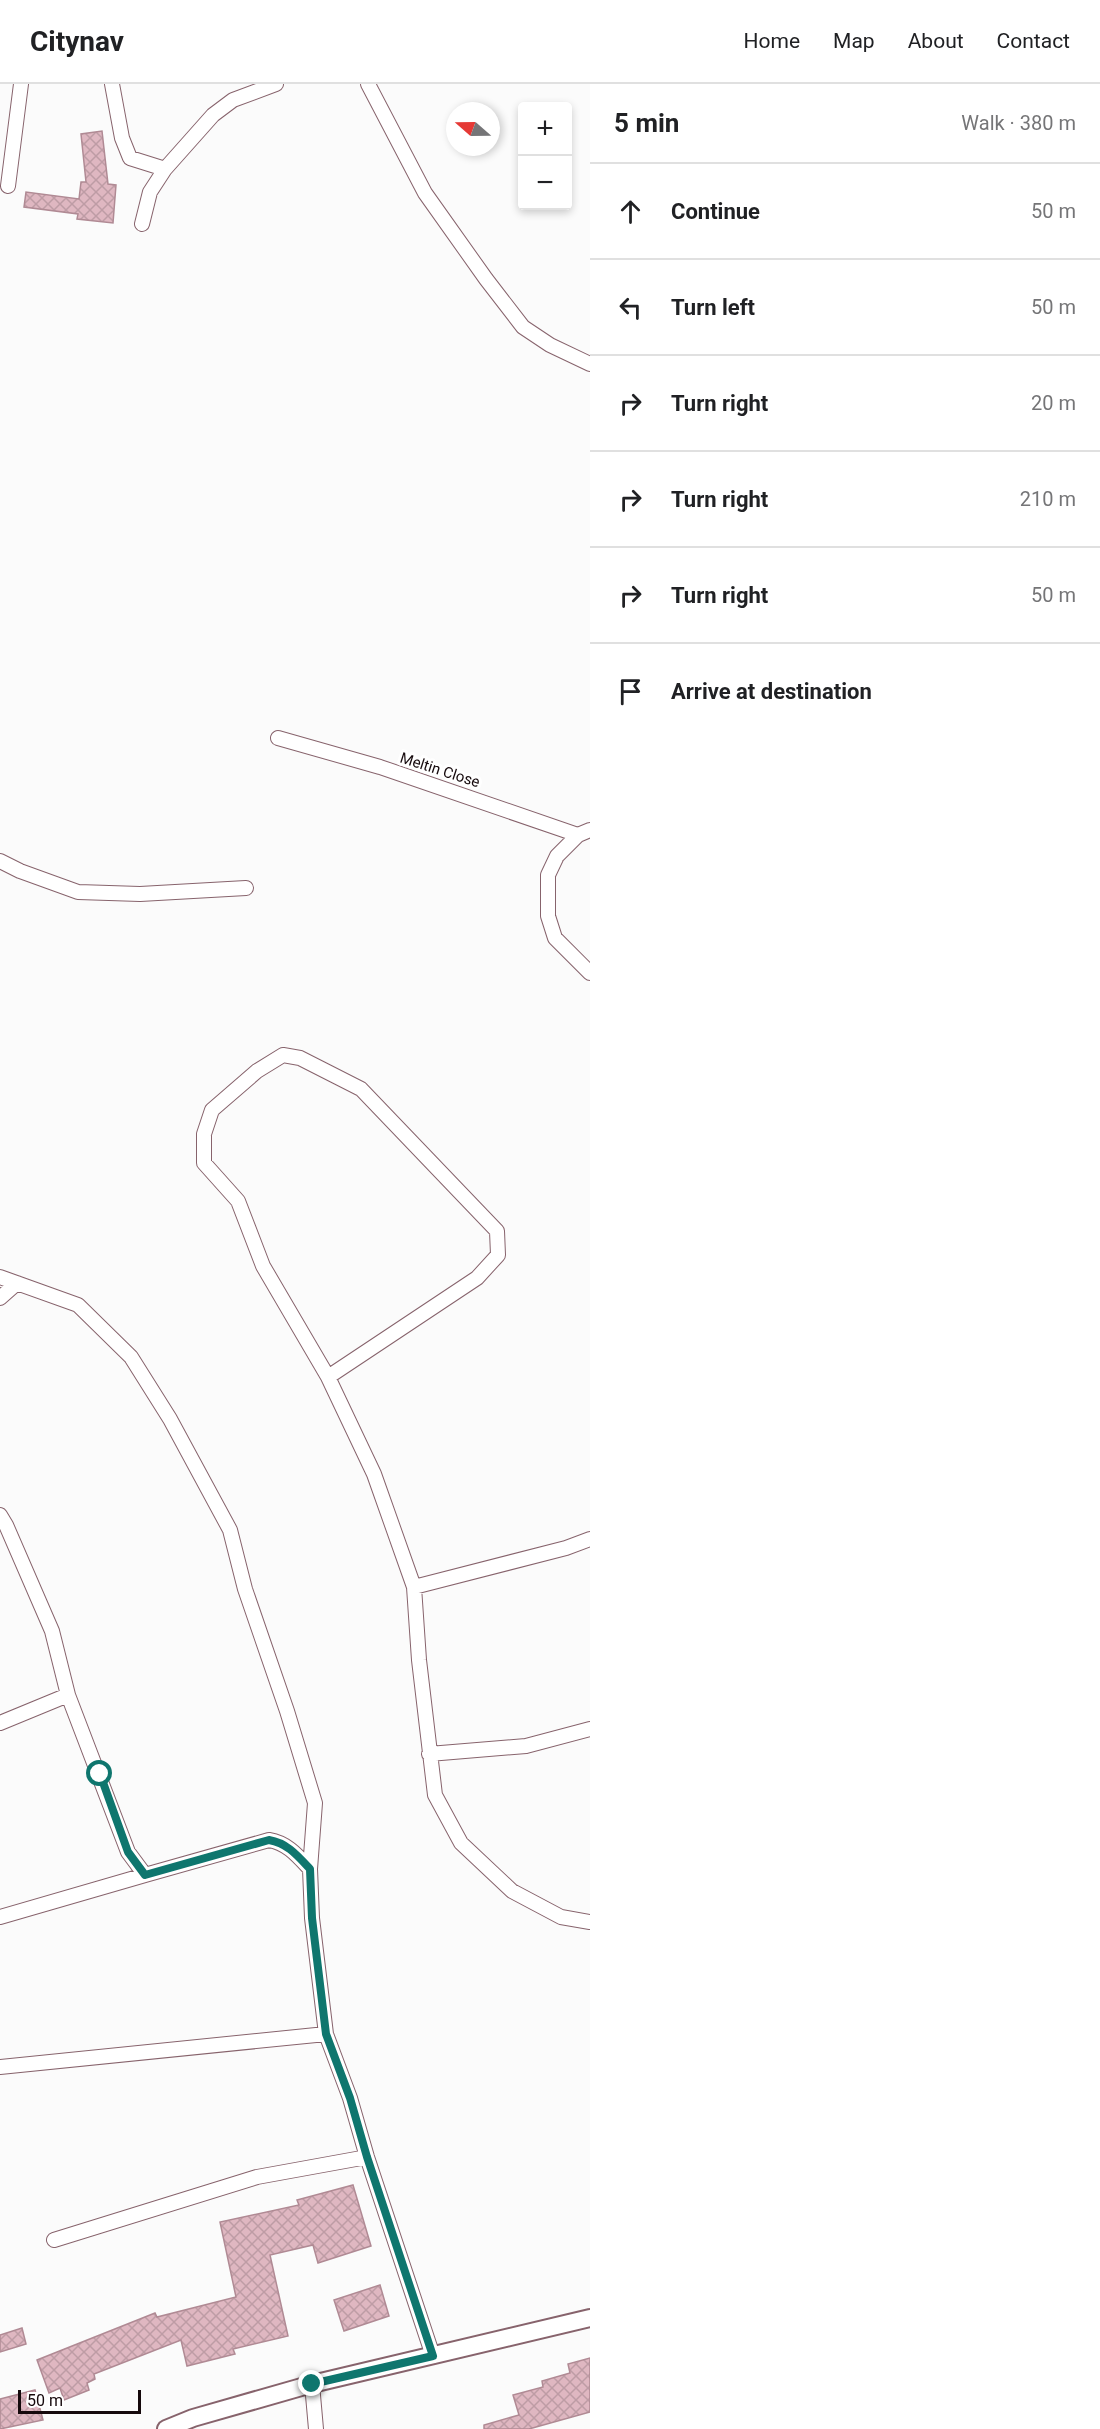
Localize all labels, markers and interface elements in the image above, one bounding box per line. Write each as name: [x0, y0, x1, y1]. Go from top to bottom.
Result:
text: Citynav: [30, 25, 124, 58]
text: Home: [744, 29, 800, 53]
text: Map: [833, 29, 875, 53]
text: About: [908, 29, 964, 53]
text: Contact: [997, 29, 1070, 53]
north arrow: [446, 102, 500, 156]
map controls: [518, 102, 572, 210]
button: +: [518, 102, 572, 156]
text: 5 min: [614, 108, 679, 138]
text: Walk · 380 m: [961, 111, 1076, 135]
button: −: [518, 156, 572, 210]
icon: ahead: [614, 195, 647, 228]
text: Continue: [671, 199, 760, 224]
text: 50 m: [1031, 199, 1076, 223]
icon: left: [614, 291, 647, 324]
text: Turn left: [671, 295, 755, 320]
text: 50 m: [1031, 295, 1076, 319]
icon: right: [614, 387, 647, 420]
text: Turn right: [671, 391, 768, 416]
text: 20 m: [1031, 391, 1076, 415]
icon: right: [614, 483, 647, 516]
text: Turn right: [671, 487, 768, 512]
text: 210 m: [1020, 487, 1076, 511]
icon: right: [614, 579, 647, 612]
text: Turn right: [671, 583, 768, 608]
text: 50 m: [1031, 583, 1076, 607]
icon: arrive: [614, 675, 647, 708]
text: Arrive at destination: [671, 679, 872, 704]
street label: Meltin Close: [398, 749, 482, 791]
route start: [86, 1760, 112, 1786]
route end: [298, 2370, 324, 2396]
scale bar: [18, 2387, 141, 2414]
text: 50 m: [27, 2391, 63, 2410]

